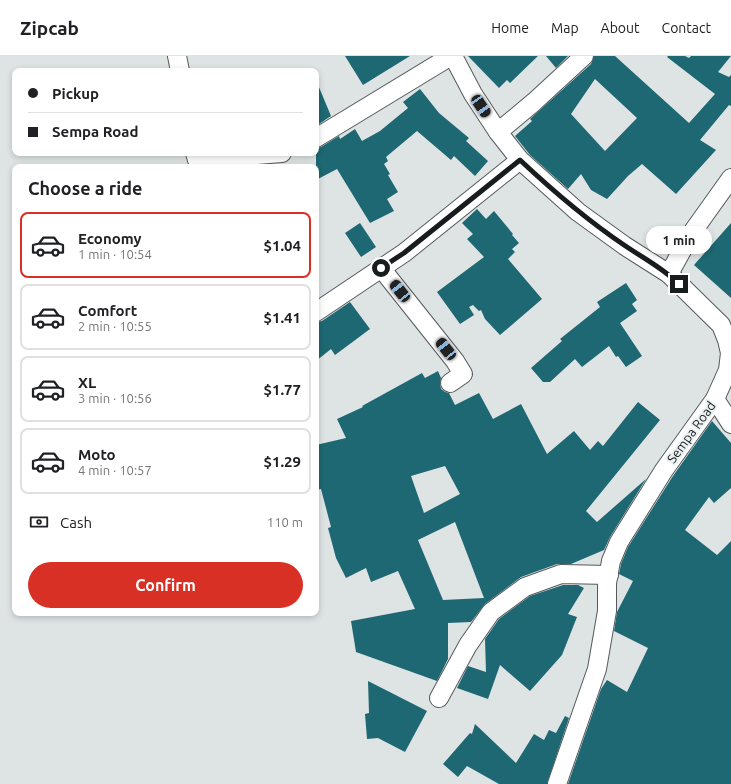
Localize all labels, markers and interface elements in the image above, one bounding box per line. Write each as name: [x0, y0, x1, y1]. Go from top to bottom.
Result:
text: Zipcab: [20, 17, 79, 39]
text: Home: [491, 20, 529, 36]
text: Map: [551, 20, 579, 36]
text: About: [601, 20, 640, 36]
text: Contact: [662, 20, 711, 36]
text: Pickup: [52, 85, 99, 102]
car: [469, 93, 493, 119]
text: Sempa Road: [52, 123, 138, 140]
text: Choose a ride: [28, 178, 142, 198]
callout: 1 min: [646, 226, 712, 254]
icon: car: [30, 227, 66, 263]
text: Economy: [78, 230, 142, 247]
text: 1 min: [663, 233, 695, 247]
text: $1.04: [263, 237, 301, 254]
text: 1 min · 10:54: [78, 247, 152, 261]
route start: [372, 259, 390, 277]
route end: [670, 275, 688, 293]
car: [388, 278, 412, 304]
icon: car: [30, 299, 66, 335]
text: Comfort: [78, 302, 137, 319]
text: $1.41: [263, 309, 301, 326]
text: 2 min · 10:55: [78, 319, 152, 333]
car: [434, 336, 458, 362]
icon: car: [30, 371, 66, 407]
text: XL: [78, 374, 96, 391]
text: $1.77: [263, 381, 301, 398]
text: 3 min · 10:56: [78, 391, 152, 405]
street label: Sempa Road: [664, 399, 718, 465]
icon: car: [30, 443, 66, 479]
text: Moto: [78, 446, 116, 463]
text: $1.29: [263, 453, 301, 470]
text: 4 min · 10:57: [78, 463, 152, 477]
icon: cash: [28, 511, 50, 533]
text: Cash: [60, 514, 92, 531]
text: 110 m: [267, 515, 303, 529]
button: Confirm: [28, 562, 303, 608]

